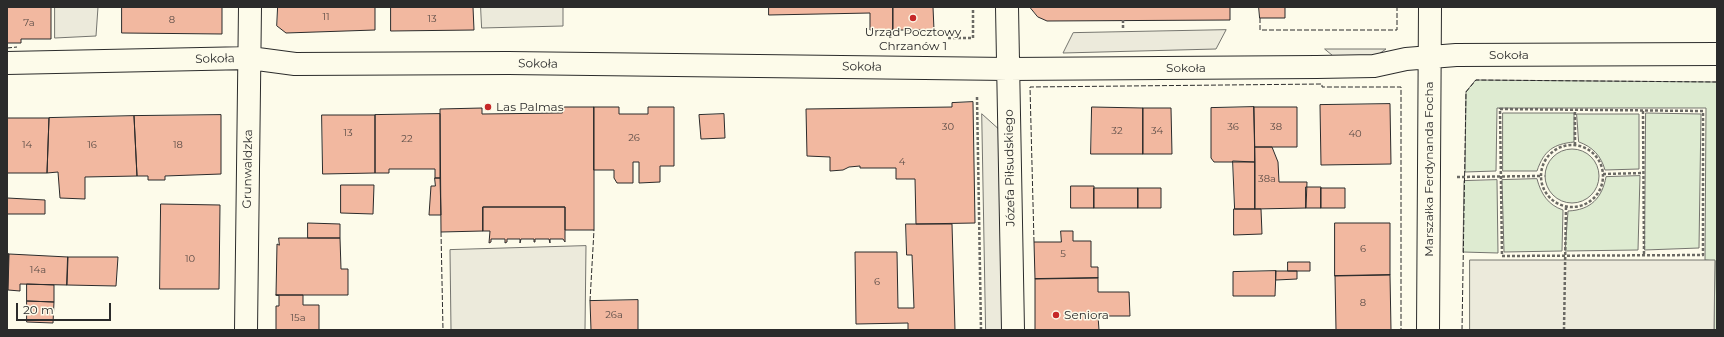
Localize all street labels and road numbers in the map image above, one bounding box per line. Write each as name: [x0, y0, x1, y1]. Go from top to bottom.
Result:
street label: Sokoła: [1489, 48, 1529, 62]
street label: Sokoła: [195, 51, 235, 67]
street label: Sokoła: [518, 56, 558, 72]
street label: Sokoła: [842, 59, 882, 75]
street label: Sokoła: [1166, 61, 1206, 75]
street label: Marszałka Ferdynanda Focha: [1422, 81, 1436, 257]
street label: Józefa Piłsudskiego: [1002, 109, 1018, 227]
street label: Grunwaldzka: [240, 129, 256, 209]

